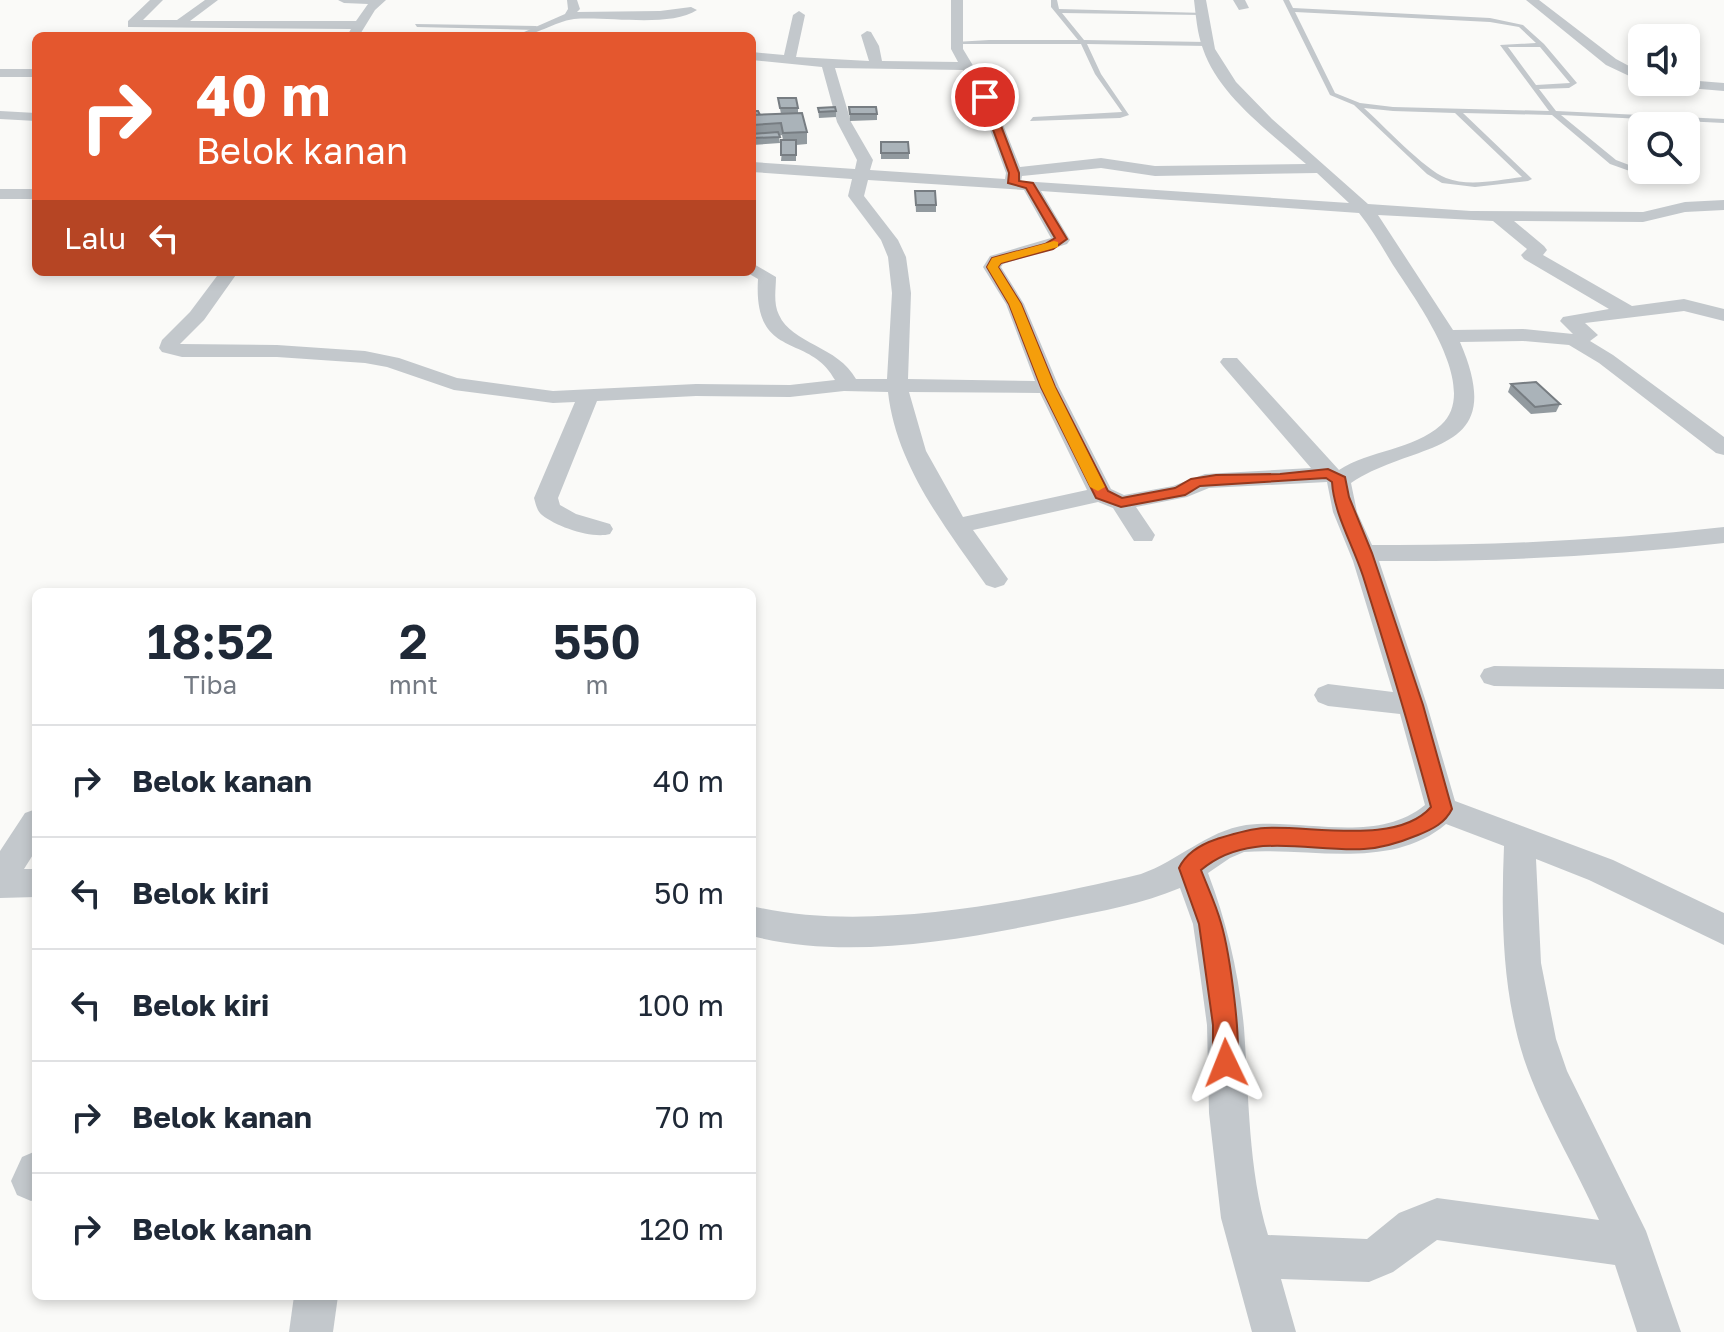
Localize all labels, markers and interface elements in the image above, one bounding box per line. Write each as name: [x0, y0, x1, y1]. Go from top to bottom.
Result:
map controls: [1628, 24, 1700, 184]
button: sound: [1628, 24, 1700, 96]
text: 40 m: [196, 61, 330, 128]
pin: [951, 63, 1019, 131]
icon: right: [64, 64, 168, 168]
icon: arrive: [963, 75, 1007, 119]
button: search: [1628, 112, 1700, 184]
text: Belok kanan: [196, 129, 408, 172]
icon: left: [142, 216, 186, 260]
text: Lalu: [64, 220, 126, 256]
text: 18:52: [147, 612, 274, 670]
text: 2: [399, 612, 428, 670]
text: 550: [553, 612, 641, 670]
text: Tiba: [183, 669, 237, 700]
text: mnt: [389, 669, 438, 700]
text: m: [585, 669, 608, 700]
icon: right: [64, 759, 108, 803]
text: Belok kanan: [132, 763, 312, 799]
text: 40 m: [653, 763, 724, 799]
icon: left: [64, 871, 108, 915]
text: Belok kiri: [132, 875, 269, 911]
text: 50 m: [654, 875, 724, 911]
icon: left: [64, 983, 108, 1027]
text: Belok kiri: [132, 987, 269, 1023]
text: 100 m: [638, 987, 724, 1023]
position arrow: [1184, 1021, 1268, 1105]
icon: right: [64, 1095, 108, 1139]
text: Belok kanan: [132, 1099, 312, 1135]
text: 70 m: [655, 1099, 724, 1135]
icon: right: [64, 1207, 108, 1251]
text: Belok kanan: [132, 1211, 312, 1247]
text: 120 m: [639, 1211, 724, 1247]

